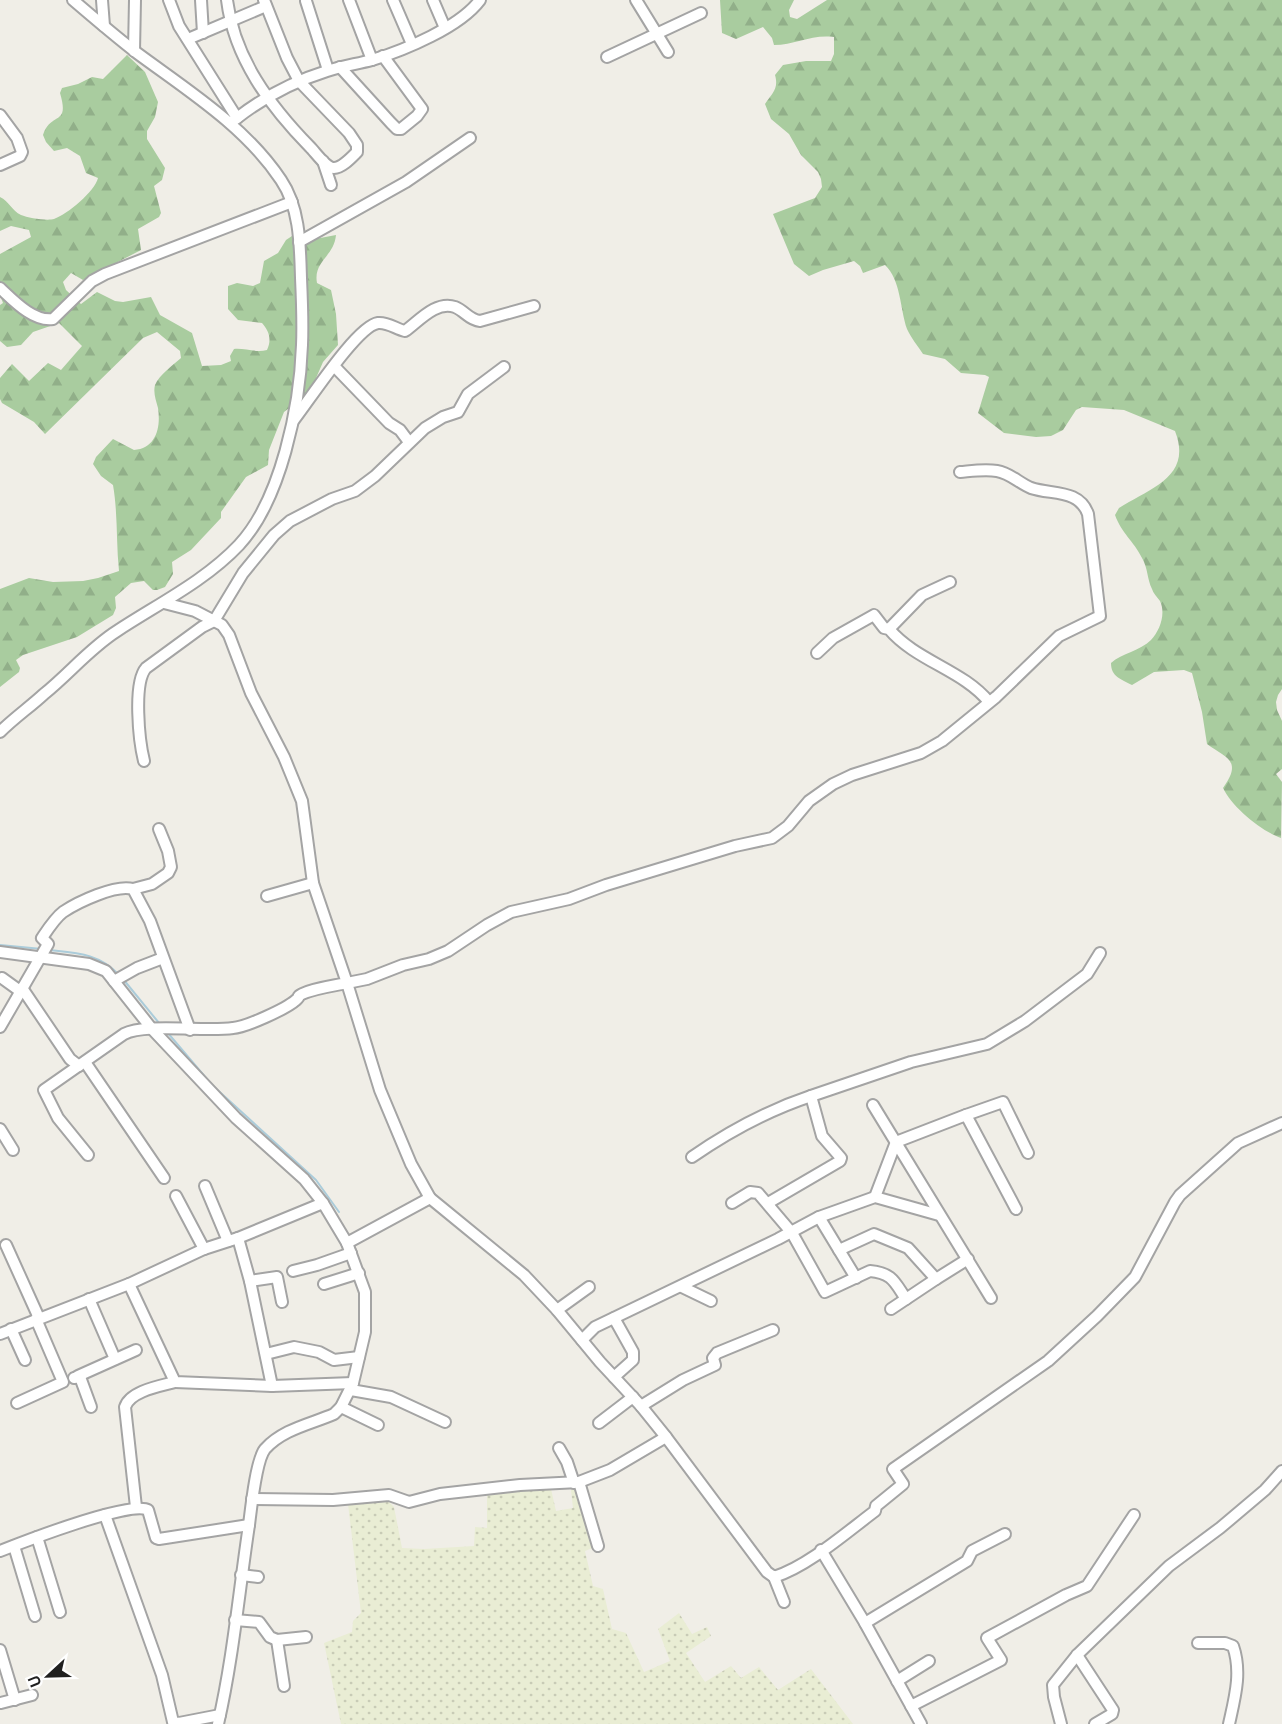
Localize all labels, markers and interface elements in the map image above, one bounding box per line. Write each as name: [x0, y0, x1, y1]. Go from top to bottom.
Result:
north arrow: [18, 1646, 78, 1706]
text: U: [23, 1673, 46, 1690]

